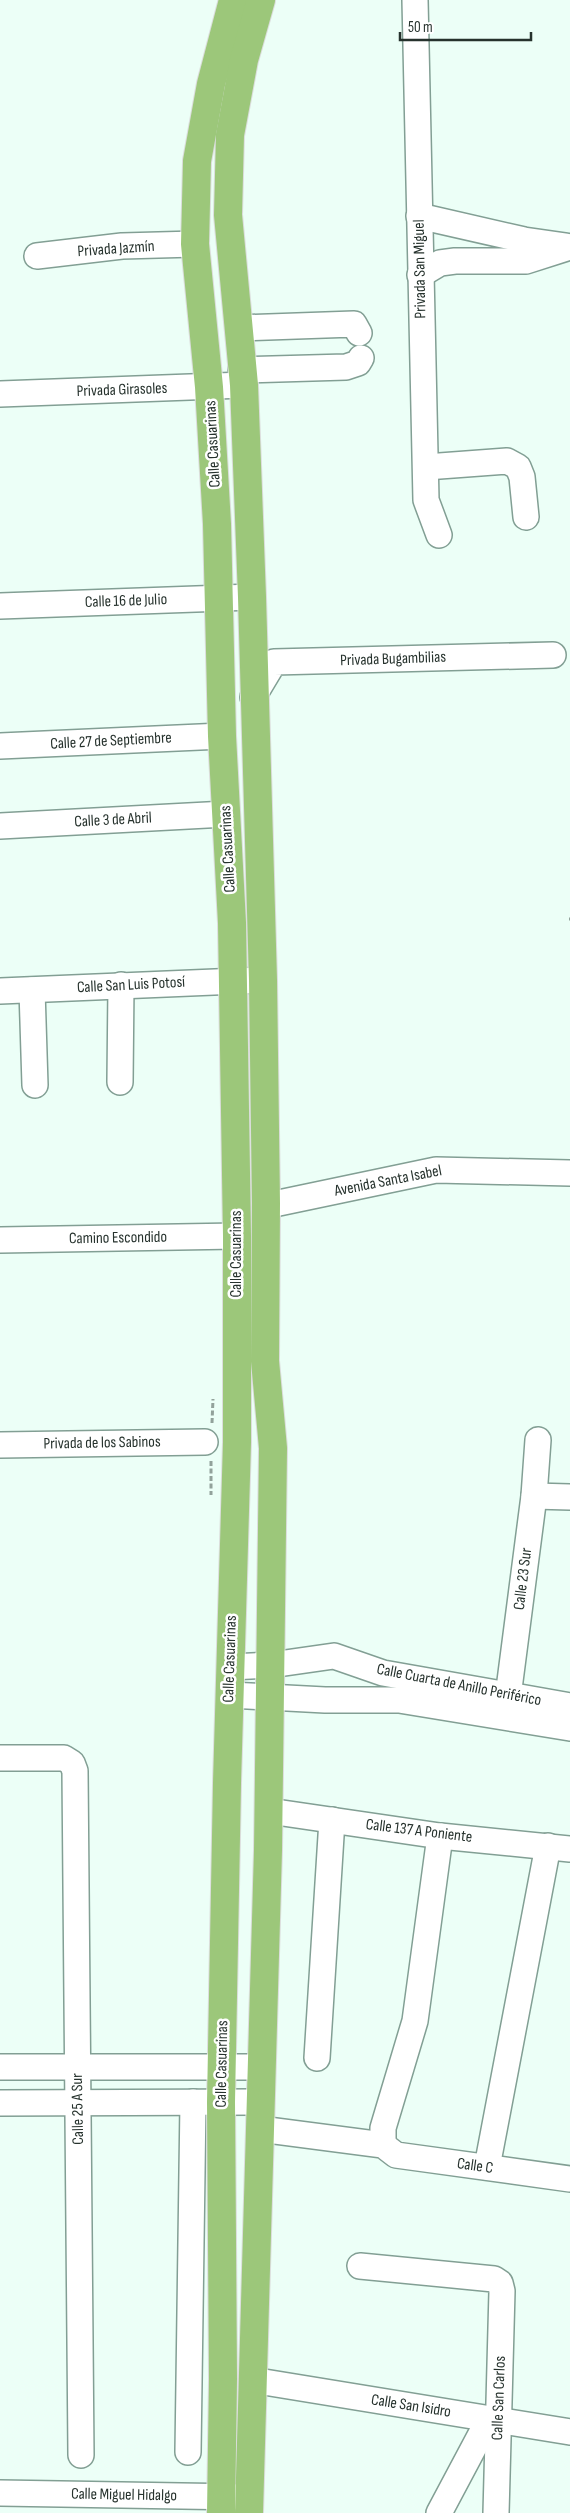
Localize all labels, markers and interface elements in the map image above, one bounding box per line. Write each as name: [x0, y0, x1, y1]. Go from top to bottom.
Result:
scale bar: [400, 10, 531, 42]
text: 50 m: [408, 18, 433, 37]
street label: Privada San Miguel: [410, 219, 430, 319]
street label: Privada Jazmín: [77, 237, 155, 261]
street label: Privada Girasoles: [76, 379, 168, 401]
street label: Calle Casuarinas: [201, 400, 225, 488]
street label: Calle 16 de Julio: [85, 590, 167, 612]
street label: Privada Bugambilias: [340, 648, 447, 670]
street label: Calle 27 de Septiembre: [50, 728, 172, 754]
street label: Calle Casuarinas: [216, 805, 240, 893]
street label: Calle 3 de Abril: [74, 808, 152, 832]
street label: Calle San Luis Potosí: [76, 973, 186, 997]
street label: Avenida Santa Isabel: [332, 1161, 443, 1201]
street label: Calle Casuarinas: [227, 1210, 246, 1298]
street label: Camino Escondido: [69, 1228, 167, 1248]
street label: Privada de los Sabinos: [43, 1432, 161, 1454]
street label: Calle 23 Sur: [510, 1546, 536, 1611]
street label: Calle Casuarinas: [219, 1615, 241, 1703]
street label: Calle Cuarta de Anillo Periférico: [375, 1660, 543, 1710]
street label: Calle 137 A Poniente: [365, 1815, 473, 1847]
street label: Calle Casuarinas: [212, 2020, 232, 2108]
street label: Calle 25 A Sur: [68, 2073, 88, 2145]
street label: Calle C: [456, 2154, 495, 2178]
street label: Calle San Carlos: [488, 2355, 510, 2441]
street label: Calle San Isidro: [370, 2390, 452, 2422]
street label: Calle Miguel Hidalgo: [71, 2485, 177, 2505]

